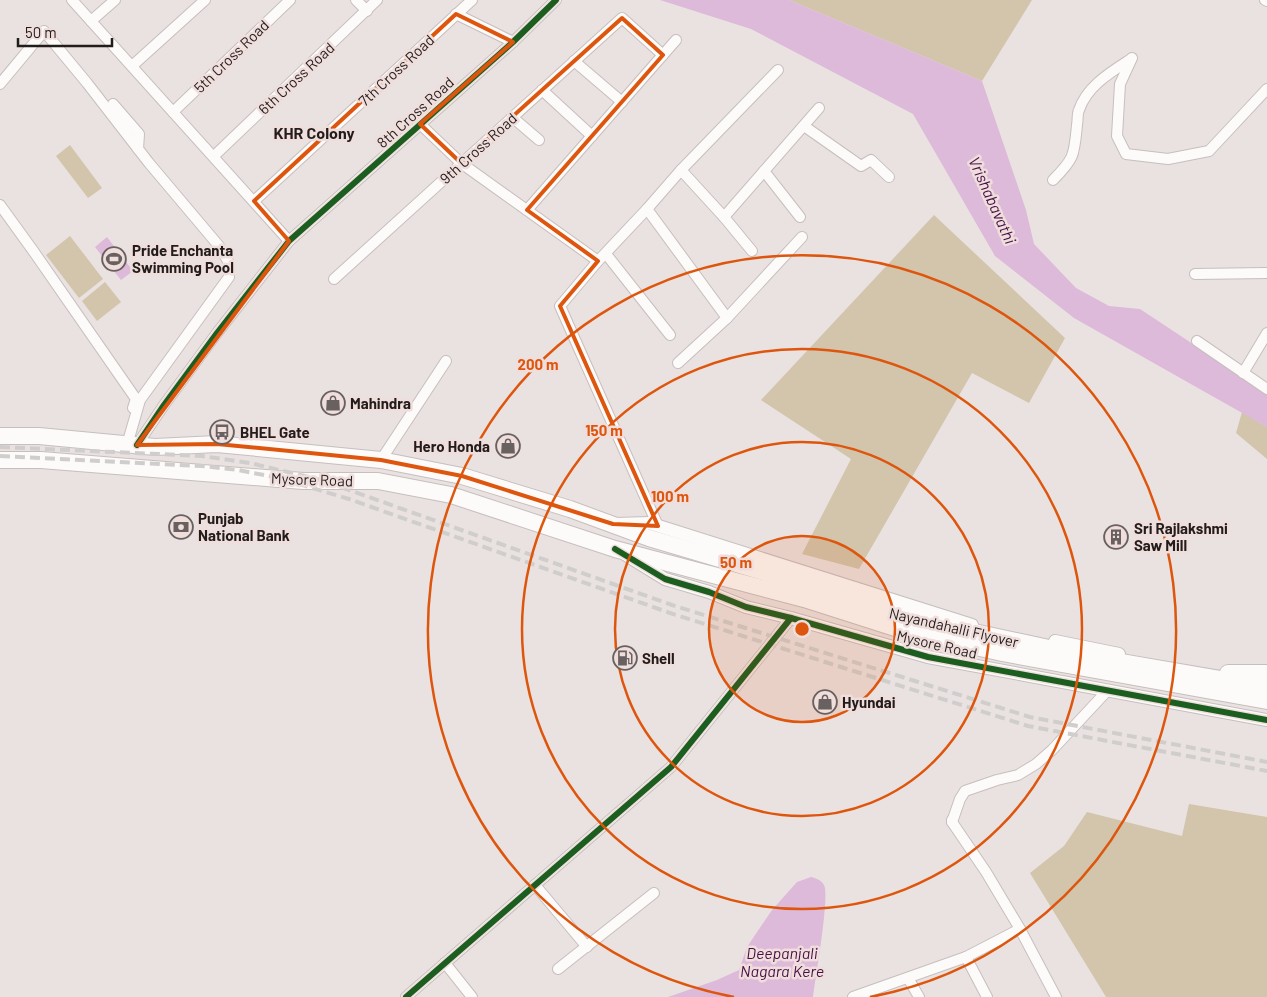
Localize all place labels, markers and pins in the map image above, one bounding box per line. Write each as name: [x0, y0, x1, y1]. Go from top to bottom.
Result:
place label: Pride Enchanta Swimming Pool: [132, 241, 234, 276]
sports icon: Pride Enchanta Swimming Pool: [101, 246, 127, 272]
shop icon: Mahindra: [320, 390, 346, 416]
place label: Mahindra: [350, 394, 411, 412]
bus stop icon: BHEL Gate: [209, 419, 235, 445]
place label: BHEL Gate: [240, 423, 310, 441]
shop icon: Hero Honda: [495, 433, 521, 459]
place label: Hero Honda: [413, 437, 490, 455]
place label: Punjab National Bank: [198, 509, 290, 544]
bank icon: Punjab National Bank: [168, 514, 194, 540]
place label: Sri Rajlakshmi Saw Mill: [1134, 519, 1228, 554]
building icon: Sri Rajlakshmi Saw Mill: [1103, 524, 1129, 550]
centre of rings: [793, 620, 811, 638]
fuel station icon: Shell: [612, 645, 638, 671]
place label: Shell: [642, 649, 675, 667]
shop icon: Hyundai: [812, 689, 838, 715]
place label: Hyundai: [842, 693, 896, 711]

